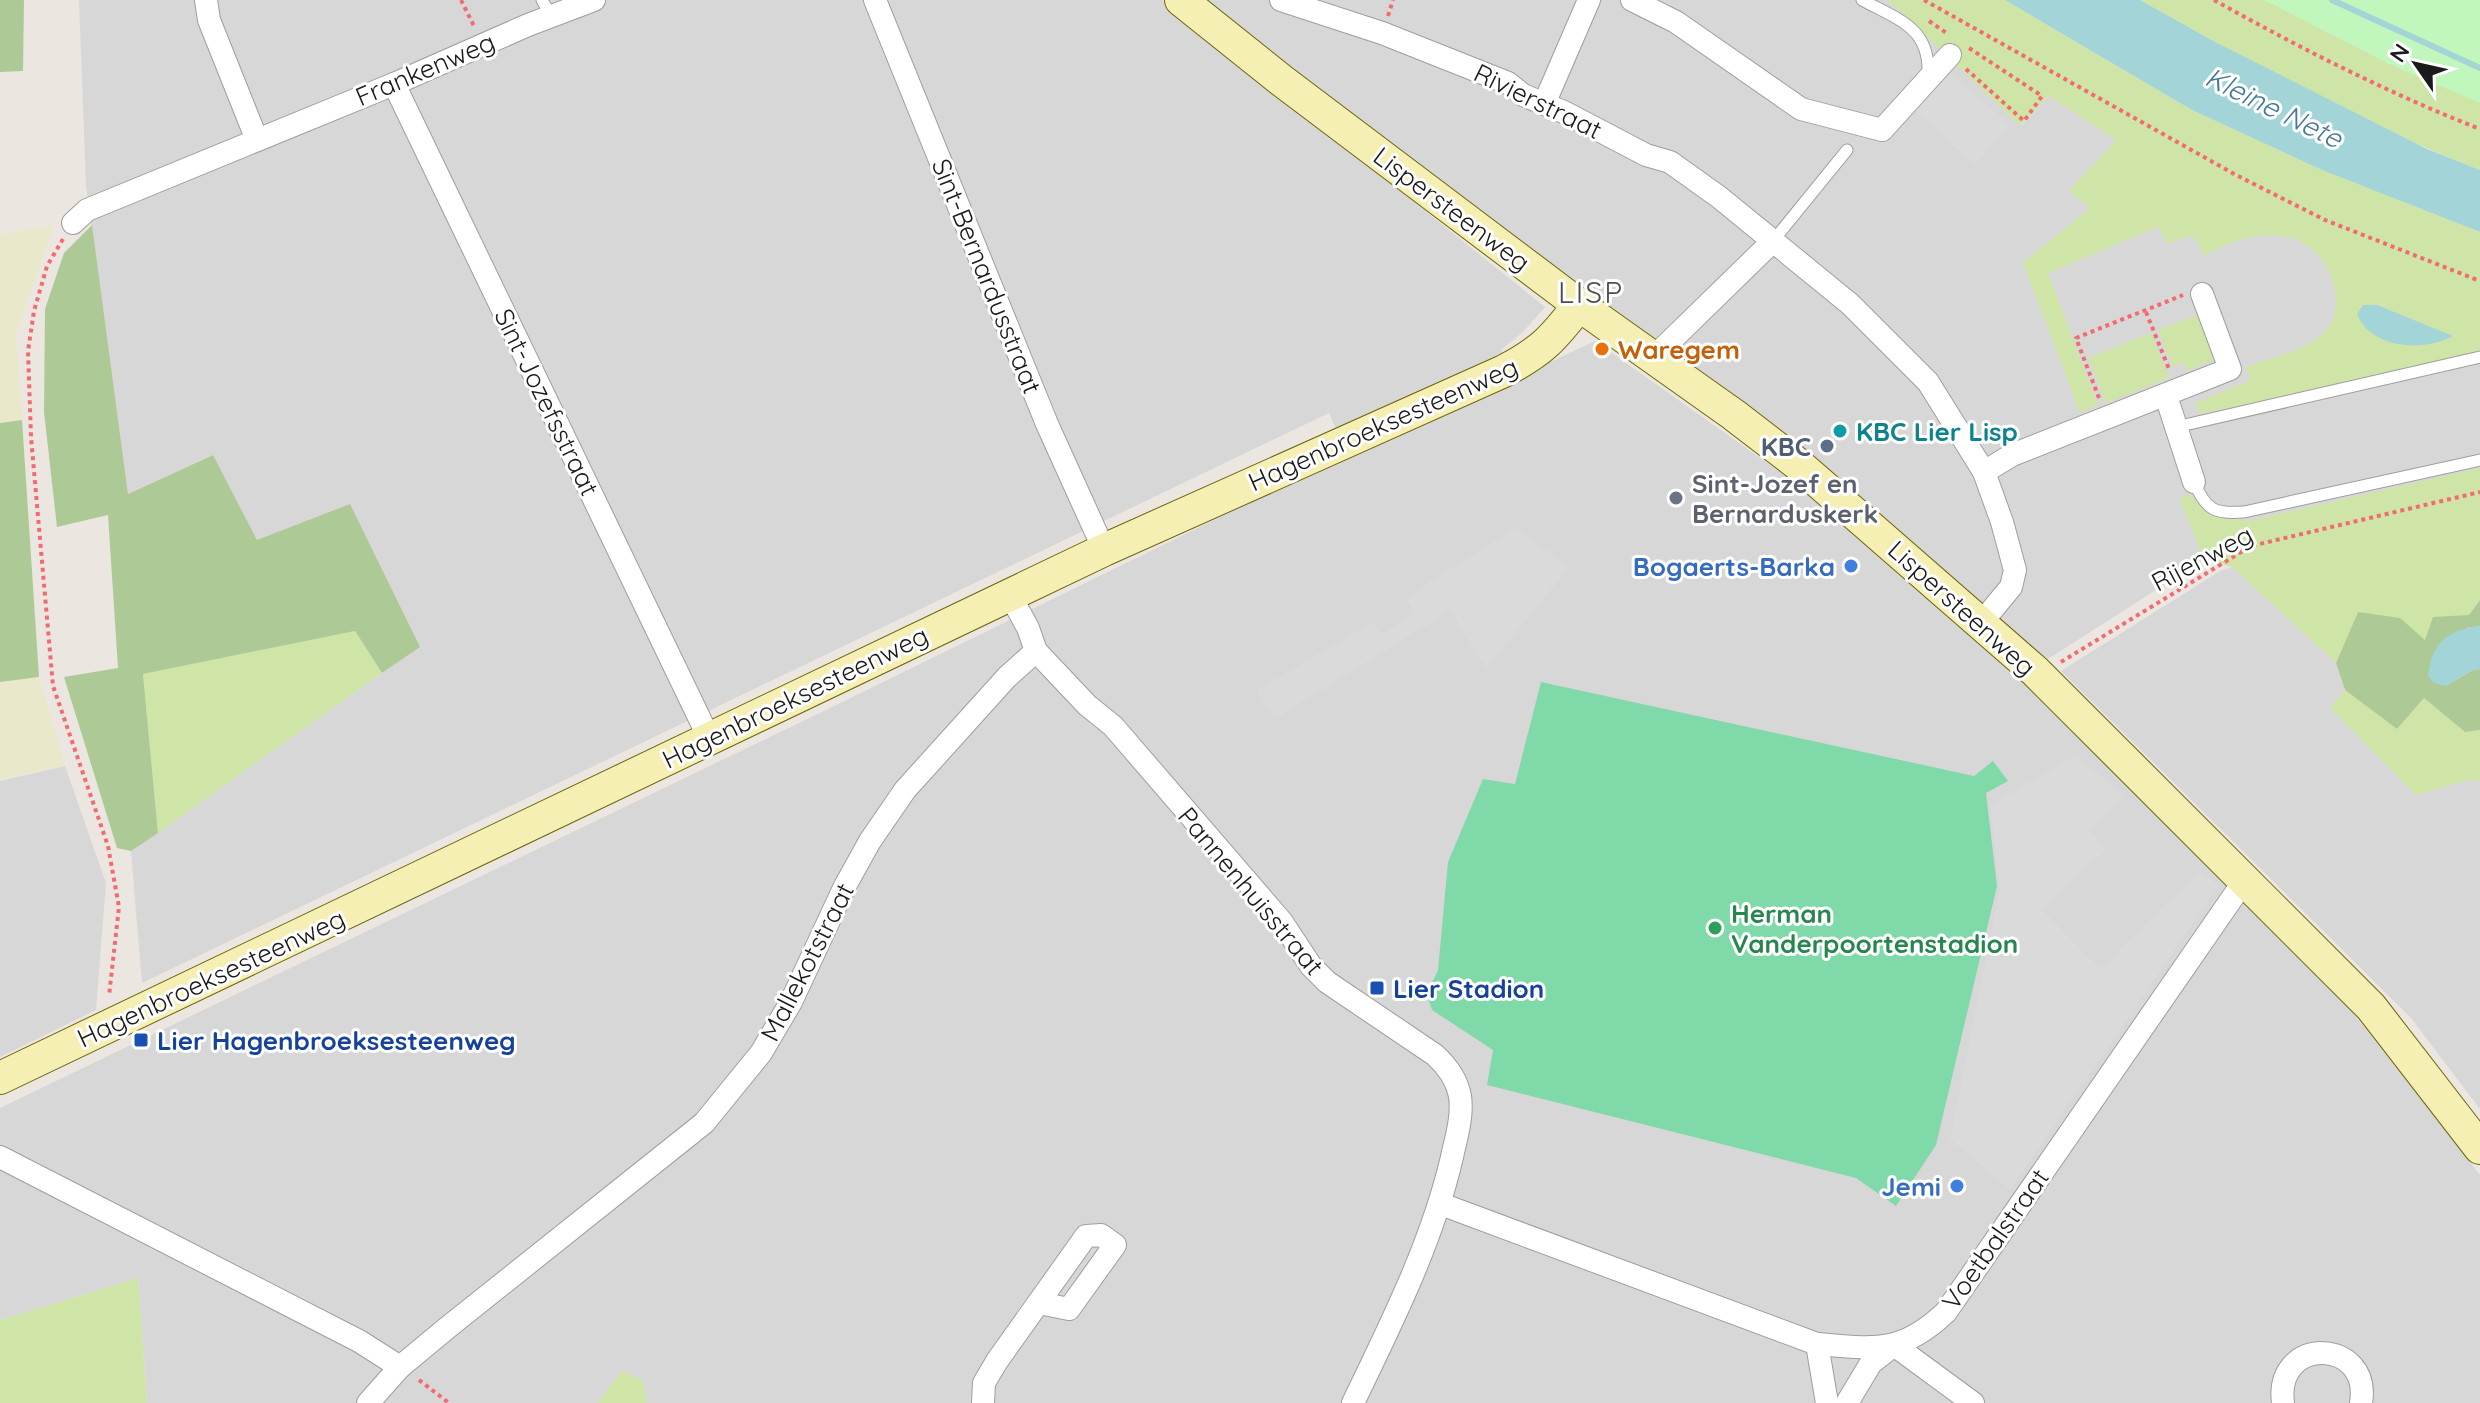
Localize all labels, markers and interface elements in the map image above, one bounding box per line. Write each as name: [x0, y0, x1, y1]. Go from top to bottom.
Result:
north arrow: [2376, 24, 2456, 104]
street label: Frankenweg: [350, 25, 500, 113]
text: N: [2383, 38, 2416, 67]
street label: Rivierstraat: [1469, 56, 1607, 146]
water label: Kleine Nete: [2200, 59, 2349, 156]
street label: Lispersteenweg: [1367, 139, 1537, 279]
street label: Sint-Bernardusstraat: [925, 154, 1049, 398]
district label: LISP: [1558, 273, 1624, 311]
street label: Sint-Jozefsstraat: [487, 303, 607, 501]
place label: Waregem: [1618, 333, 1740, 366]
marker: Waregem: [1593, 340, 1611, 358]
street label: Hagenbroeksesteenweg: [1243, 350, 1523, 498]
place label: KBC Lier Lisp: [1856, 415, 2018, 448]
marker: KBC Lier Lisp: [1831, 422, 1849, 440]
place label: KBC: [1761, 430, 1811, 463]
marker: KBC: [1818, 437, 1836, 455]
place label: Sint-Jozef en Bernarduskerk: [1692, 467, 1878, 530]
marker: Sint-Jozef en Bernarduskerk: [1667, 489, 1685, 507]
street label: Rijenweg: [2146, 518, 2258, 598]
street label: Lispersteenweg: [1881, 533, 2043, 683]
place label: Bogaerts-Barka: [1633, 550, 1835, 583]
marker: Bogaerts-Barka: [1842, 557, 1860, 575]
street label: Hagenbroeksesteenweg: [657, 618, 933, 776]
street label: Pannenhuisstraat: [1171, 800, 1331, 982]
street label: Mallekotstraat: [753, 877, 861, 1047]
place label: Herman Vanderpoortenstadion: [1731, 897, 2018, 960]
street label: Hagenbroeksesteenweg: [72, 901, 350, 1055]
marker: Herman Vanderpoortenstadion: [1706, 919, 1724, 937]
place label: Lier Stadion: [1393, 972, 1544, 1005]
marker: Lier Stadion: [1368, 979, 1386, 997]
place label: Lier Hagenbroeksesteenweg: [157, 1024, 516, 1057]
marker: Lier Hagenbroeksesteenweg: [132, 1031, 150, 1049]
street label: Voetbalstraat: [1934, 1162, 2056, 1316]
place label: Jemi: [1881, 1170, 1941, 1203]
marker: Jemi: [1948, 1177, 1966, 1195]

